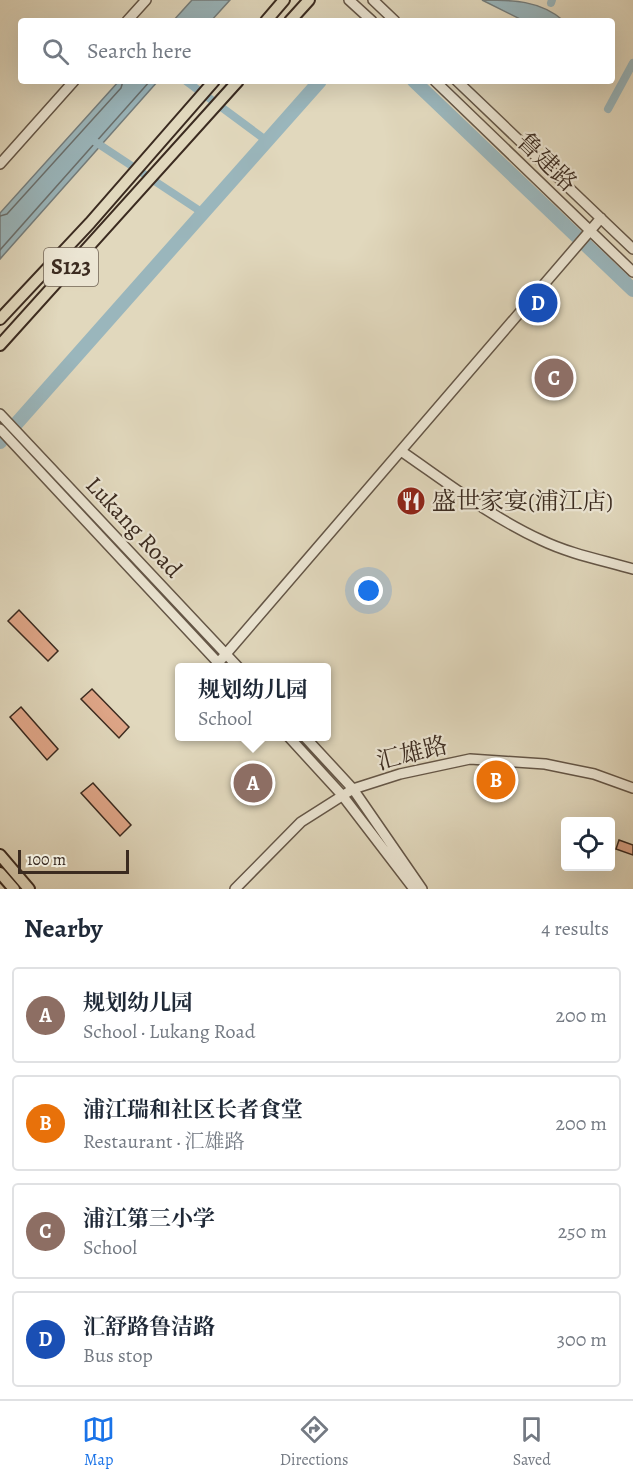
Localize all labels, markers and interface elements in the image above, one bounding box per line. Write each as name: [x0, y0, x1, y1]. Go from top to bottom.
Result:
search box: [18, 18, 615, 84]
icon: search: [39, 35, 72, 68]
text: Search here: [87, 36, 192, 66]
street label: 鲁建路: [510, 125, 584, 199]
road number: S123: [44, 248, 98, 286]
pin: D: [518, 280, 558, 326]
pin: C: [534, 356, 574, 400]
street label: Lukang Road: [79, 469, 189, 585]
restaurant icon: 盛世家宴(浦江店): [395, 485, 427, 517]
place label: 盛世家宴(浦江店): [432, 485, 613, 517]
your location: [354, 576, 383, 605]
popup: [175, 663, 331, 741]
text: 规划幼儿园: [198, 675, 308, 705]
text: School: [198, 705, 252, 732]
street label: 汇雄路: [373, 729, 451, 777]
pin: B: [476, 758, 516, 802]
pin: A: [234, 760, 272, 806]
map controls: [561, 817, 615, 871]
button: locate: [561, 817, 615, 871]
scale bar: [18, 847, 129, 874]
text: 100 m: [27, 849, 66, 871]
text: Nearby: [24, 911, 103, 946]
text: 4 results: [541, 915, 609, 942]
text: 规划幼儿园: [83, 988, 193, 1018]
text: A: [39, 1002, 52, 1029]
text: 200 m: [556, 1002, 607, 1029]
text: School · Lukang Road: [83, 1018, 255, 1045]
text: 浦江瑞和社区长者食堂: [83, 1095, 303, 1125]
text: B: [39, 1110, 52, 1137]
text: 200 m: [556, 1110, 607, 1137]
text: Restaurant · 汇雄路: [83, 1128, 245, 1155]
text: 浦江第三小学: [83, 1204, 215, 1234]
text: C: [39, 1218, 52, 1245]
text: 250 m: [558, 1218, 607, 1245]
text: School: [83, 1234, 137, 1261]
text: 汇舒路鲁洁路: [83, 1312, 215, 1342]
text: D: [39, 1326, 52, 1353]
text: 300 m: [557, 1326, 607, 1353]
text: Bus stop: [83, 1342, 153, 1369]
tab: Map: [82, 1413, 115, 1471]
tab: Directions: [280, 1413, 348, 1471]
tab: Saved: [513, 1413, 551, 1471]

